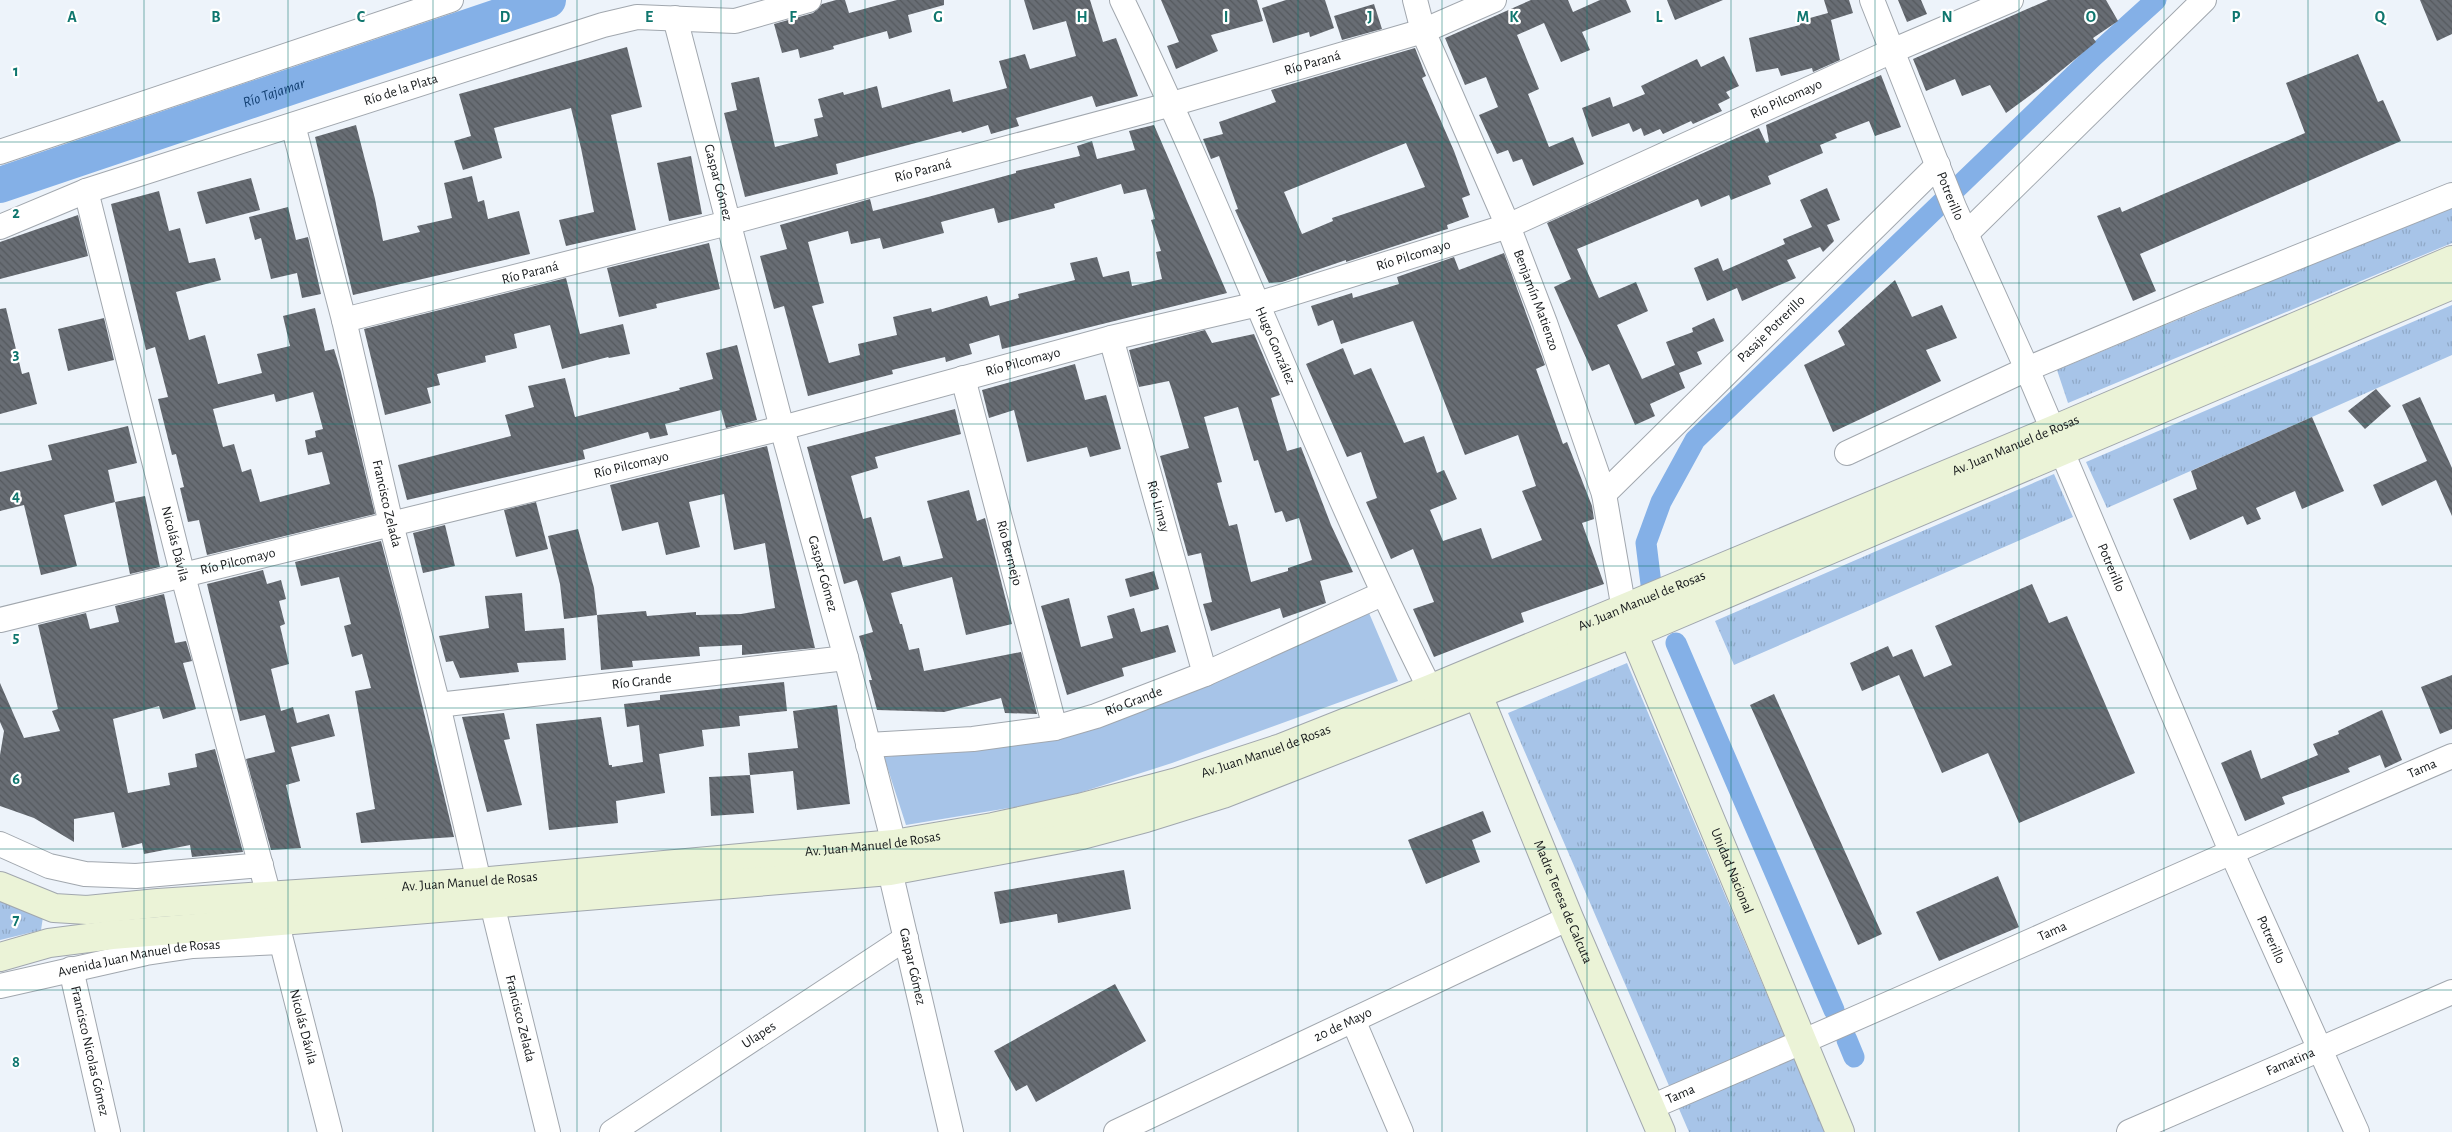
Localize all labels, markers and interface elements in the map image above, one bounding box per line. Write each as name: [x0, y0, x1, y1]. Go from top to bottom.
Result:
text: A: [67, 9, 77, 25]
text: B: [211, 9, 221, 25]
text: C: [357, 9, 366, 25]
text: D: [500, 9, 511, 25]
text: E: [645, 9, 653, 25]
text: F: [789, 9, 797, 25]
text: G: [933, 9, 943, 25]
text: H: [1076, 9, 1088, 25]
text: I: [1224, 9, 1228, 25]
text: J: [1367, 9, 1373, 25]
text: K: [1509, 9, 1519, 25]
text: L: [1656, 9, 1663, 25]
text: M: [1797, 9, 1809, 25]
text: N: [1941, 9, 1953, 25]
text: O: [2086, 9, 2096, 25]
text: P: [2232, 9, 2241, 25]
text: Q: [2375, 9, 2387, 26]
street label: Río Paraná: [1283, 48, 1343, 78]
text: 1: [13, 63, 19, 79]
street label: Río de la Plata: [362, 71, 440, 108]
water label: Río Tajamar: [241, 75, 308, 110]
street label: Río Pilcomayo: [1749, 77, 1824, 121]
street label: Gaspar Gómez: [701, 143, 735, 222]
street label: Río Paraná: [893, 156, 953, 185]
street label: Potrerillo: [1934, 170, 1966, 223]
text: 2: [12, 205, 20, 221]
street label: Río Pilcomayo: [1375, 237, 1452, 274]
street label: Benjamín Matienzo: [1511, 248, 1561, 353]
street label: Río Paraná: [500, 259, 561, 287]
street label: Pasaje Potrerillo: [1735, 293, 1808, 365]
street label: Hugo González: [1252, 305, 1298, 387]
street label: Río Pilcomayo: [984, 345, 1062, 379]
text: 3: [13, 346, 20, 362]
street label: Av. Juan Manuel de Rosas: [1950, 413, 2081, 478]
street label: Río Pilcomayo: [592, 449, 670, 481]
street label: Francisco Zelada: [369, 459, 404, 549]
street label: Río Limay: [1144, 479, 1172, 534]
text: 4: [12, 488, 20, 504]
street label: Nicolás Dávila: [159, 505, 191, 584]
street label: Río Bermejo: [994, 519, 1024, 587]
street label: Gaspar Gómez: [805, 534, 840, 614]
street label: Potrerillo: [2095, 542, 2127, 594]
street label: Río Pilcomayo: [199, 546, 277, 578]
street label: Av. Juan Manuel de Rosas: [1576, 568, 1707, 634]
text: 5: [13, 629, 20, 645]
street label: Río Grande: [611, 671, 672, 692]
street label: Río Grande: [1103, 684, 1164, 719]
street label: Av. Juan Manuel de Rosas: [1199, 722, 1333, 781]
street label: Tama: [2406, 756, 2439, 781]
text: 6: [12, 771, 20, 787]
street label: Unidad Nacional: [1708, 826, 1756, 916]
street label: Av. Juan Manuel de Rosas: [804, 829, 942, 859]
street label: Madre Teresa de Calcuta: [1531, 838, 1595, 966]
street label: Av. Juan Manuel de Rosas: [401, 870, 538, 894]
text: 7: [13, 912, 20, 928]
street label: Potrerillo: [2254, 914, 2288, 966]
street label: Tama: [2036, 919, 2069, 944]
street label: Gaspar Gómez: [897, 927, 928, 1007]
street label: Avenida Juan Manuel de Rosas: [57, 938, 221, 980]
street label: Francisco Zelada: [503, 974, 538, 1064]
street label: Francisco Nicolas Gómez: [68, 985, 111, 1118]
street label: Nicolás Dávila: [287, 988, 320, 1067]
street label: 20 de Mayo: [1312, 1005, 1374, 1044]
street label: Ulapes: [739, 1019, 778, 1051]
street label: Famatina: [2264, 1045, 2317, 1079]
text: 8: [12, 1054, 20, 1070]
street label: Tama: [1664, 1082, 1697, 1107]

